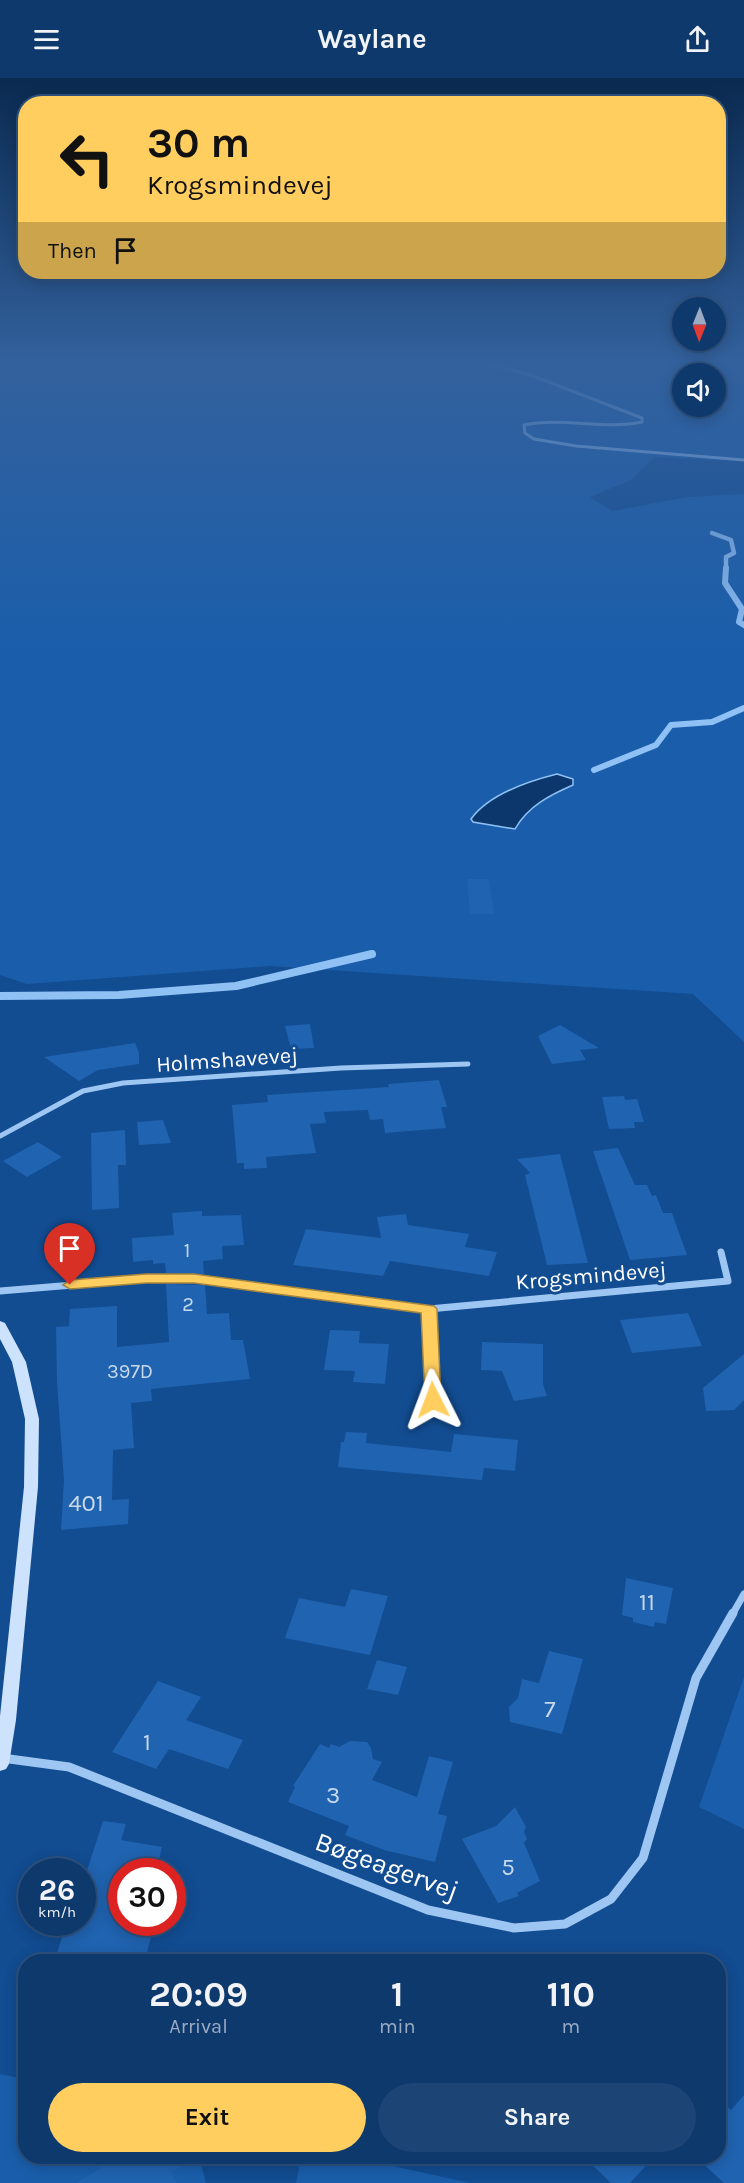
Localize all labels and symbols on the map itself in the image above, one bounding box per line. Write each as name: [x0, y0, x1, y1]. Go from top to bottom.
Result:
north arrow: [672, 297, 726, 351]
street label: Holmshavevej: [155, 1042, 299, 1078]
pin: [44, 1223, 95, 1285]
house number: 1: [184, 1239, 190, 1262]
street label: Krogsmindevej: [514, 1256, 668, 1296]
house number: 2: [182, 1293, 194, 1316]
house number: 397D: [107, 1360, 153, 1383]
position arrow: [401, 1368, 465, 1432]
house number: 401: [68, 1489, 104, 1517]
house number: 11: [639, 1588, 655, 1616]
house number: 7: [544, 1695, 556, 1723]
house number: 1: [143, 1728, 151, 1756]
house number: 3: [326, 1781, 340, 1809]
street label: Bøgeagervej: [311, 1825, 463, 1907]
house number: 5: [501, 1853, 515, 1881]
speed limit sign: 30: [108, 1858, 186, 1936]

